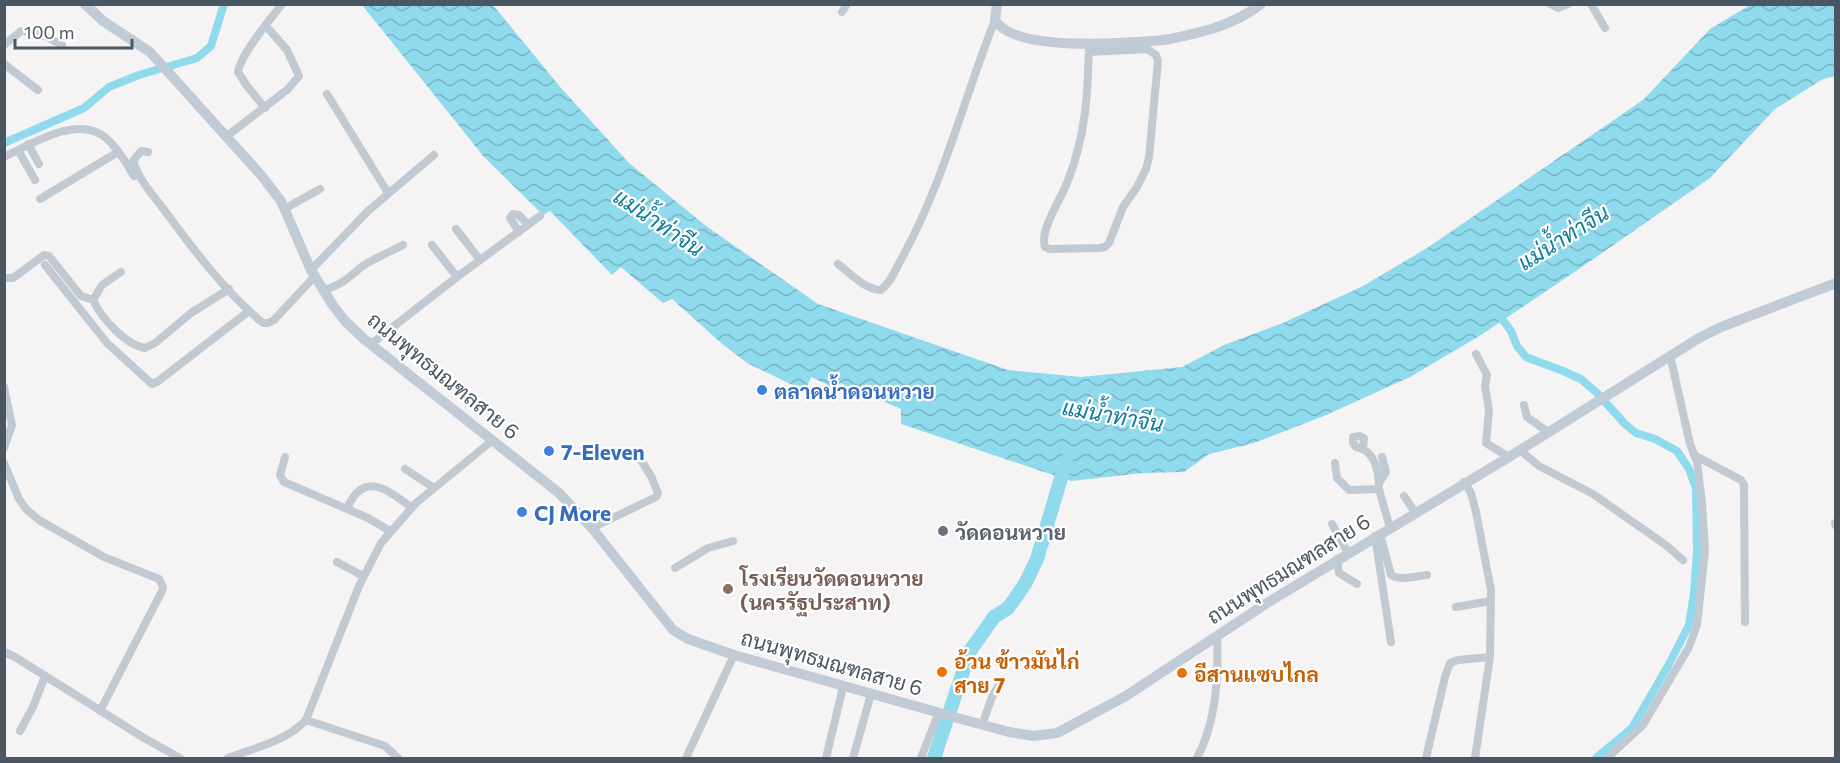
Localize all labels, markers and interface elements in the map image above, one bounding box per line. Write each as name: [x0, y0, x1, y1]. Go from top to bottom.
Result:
scale bar: [15, 12, 132, 50]
text: 100 m: [24, 21, 74, 43]
water label: แม่น้ำท่าจีน: [609, 178, 712, 262]
water label: แม่น้ำท่าจีน: [1510, 194, 1614, 276]
street label: ถนนพุทธมณฑลสาย 6: [361, 306, 525, 446]
place label: ตลาดน้ำดอนหวาย: [774, 374, 935, 403]
marker: ตลาดน้ำดอนหวาย: [755, 383, 769, 397]
water label: แม่น้ำท่าจีน: [1060, 388, 1167, 437]
place label: 7-Eleven: [561, 439, 645, 464]
marker: 7-Eleven: [542, 444, 556, 458]
place label: CJ More: [534, 500, 611, 525]
marker: CJ More: [515, 505, 529, 519]
street label: ถนนพุทธมณฑลสาย 6: [1202, 508, 1376, 631]
place label: วัดดอนหวาย: [955, 519, 1066, 544]
marker: วัดดอนหวาย: [936, 524, 950, 538]
place label: โรงเรียนวัดดอนหวาย (นครรัฐประสาท): [738, 565, 924, 617]
marker: โรงเรียนวัดดอนหวาย (นครรัฐประสาท): [721, 582, 735, 596]
street label: ถนนพุทธมณฑลสาย 6: [737, 624, 926, 703]
place label: อ้วน ข้าวมันไก่ สาย 7: [954, 648, 1080, 697]
place label: อีสานแซบไกล: [1194, 661, 1319, 686]
marker: อ้วน ข้าวมันไก่ สาย 7: [935, 665, 949, 679]
marker: อีสานแซบไกล: [1175, 666, 1189, 680]

